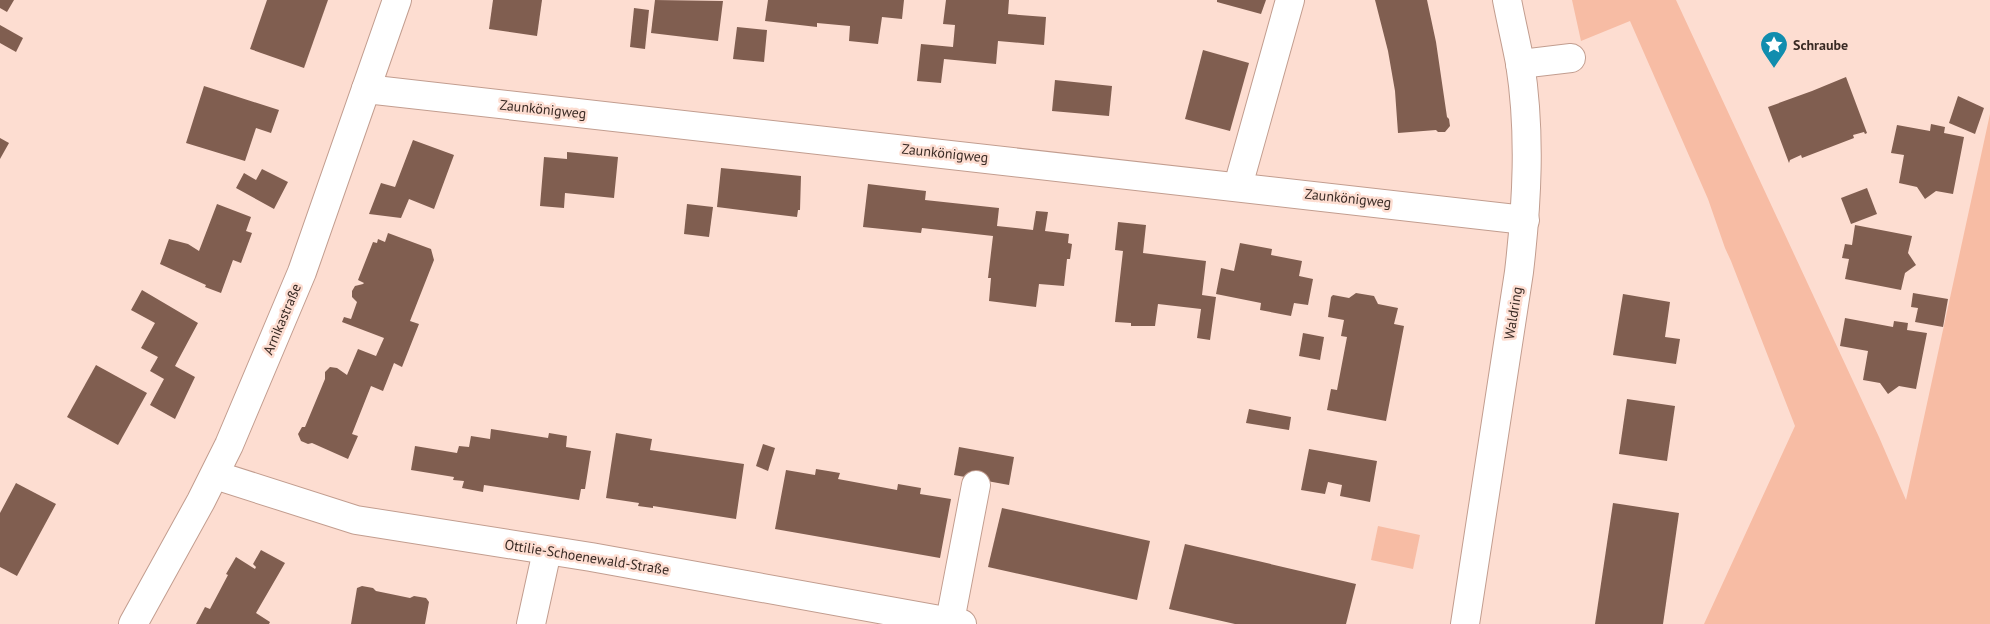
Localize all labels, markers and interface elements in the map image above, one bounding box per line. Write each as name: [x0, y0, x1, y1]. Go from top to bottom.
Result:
place icon: Schraube: [1759, 30, 1789, 69]
place label: Schraube: [1793, 36, 1848, 54]
street label: Zaunkönigweg: [499, 95, 587, 123]
street label: Zaunkönigweg: [901, 139, 989, 167]
street label: Zaunkönigweg: [1304, 184, 1392, 212]
street label: Arnikastraße: [259, 281, 305, 357]
street label: Waldring: [1500, 285, 1526, 341]
street label: Ottilie-Schoenewald-Straße: [503, 535, 671, 579]

